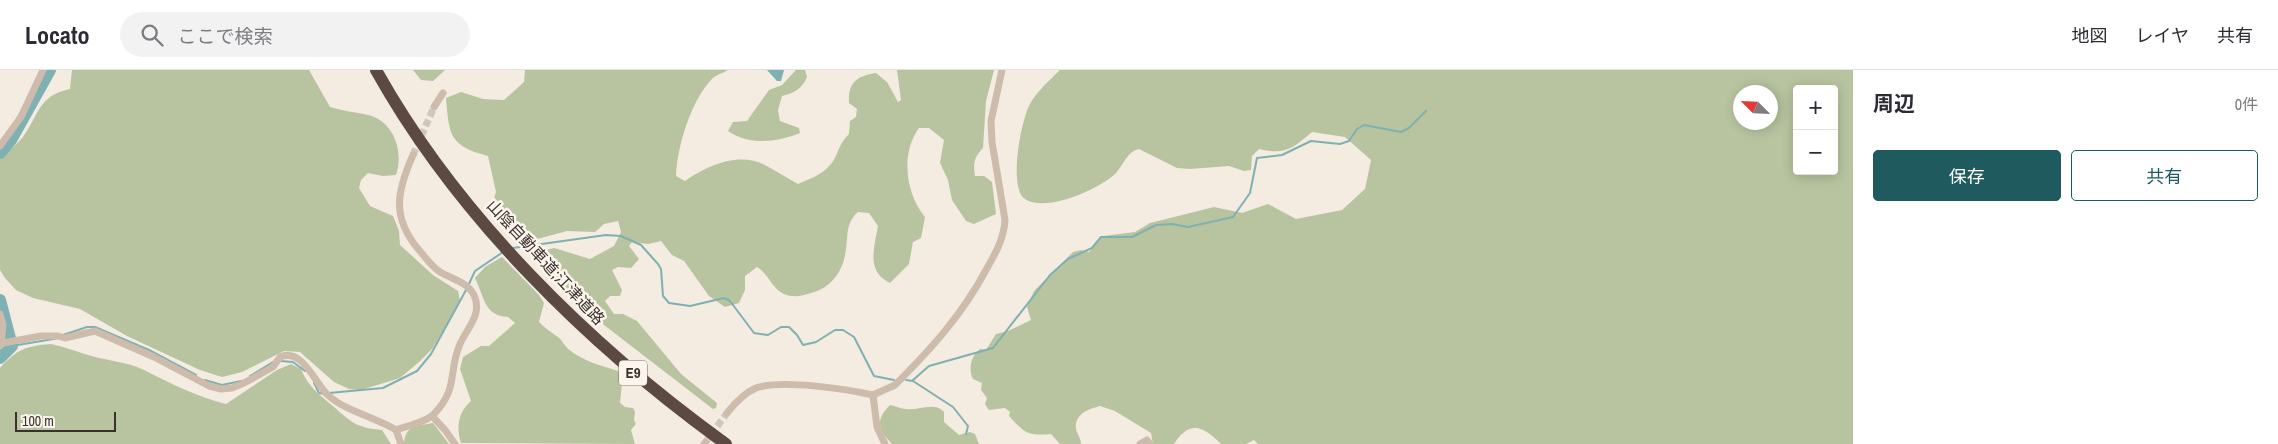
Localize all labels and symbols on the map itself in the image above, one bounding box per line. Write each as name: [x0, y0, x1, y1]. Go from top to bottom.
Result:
north arrow: [1733, 85, 1778, 130]
street label: 山陰自動車道;江津道路: [482, 195, 610, 329]
road number: E9: [619, 360, 647, 386]
scale bar: [15, 409, 116, 432]

